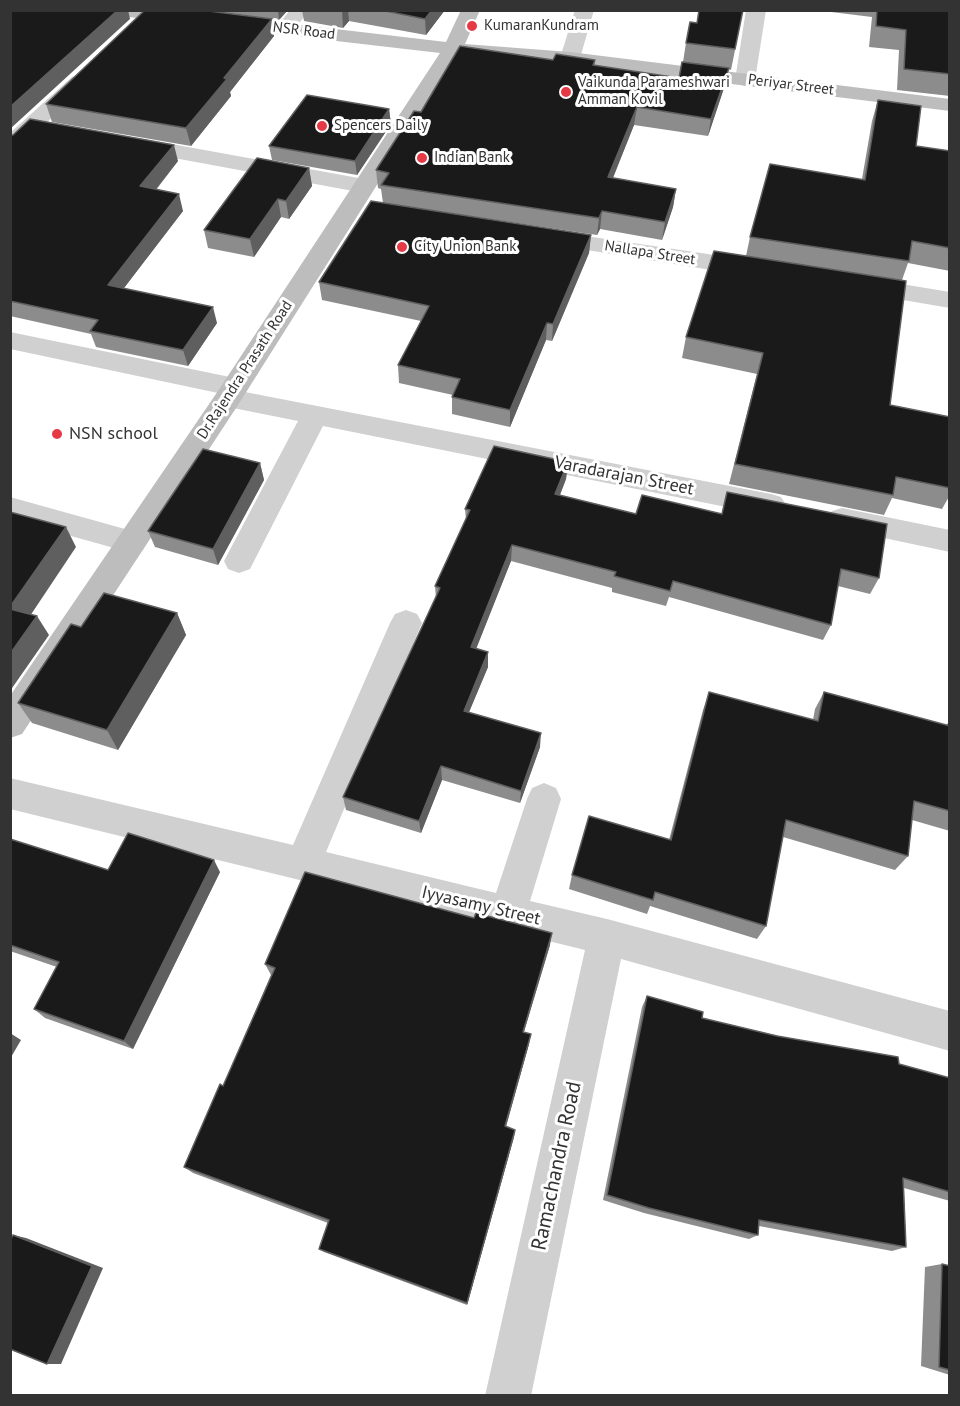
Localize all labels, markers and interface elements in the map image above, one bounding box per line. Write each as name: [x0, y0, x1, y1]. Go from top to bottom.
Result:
place label: KumaranKundram: [484, 17, 599, 35]
street label: NSR Road: [272, 18, 336, 44]
marker: KumaranKundram: [465, 19, 479, 33]
street label: Periyar Street: [747, 71, 835, 99]
place label: Vaikunda Parameshwari Amman Kovil: [578, 74, 730, 109]
marker: Vaikunda Parameshwari Amman Kovil: [559, 85, 573, 99]
place label: Spencers Daily: [334, 117, 428, 135]
marker: Spencers Daily: [315, 119, 329, 133]
place label: Indian Bank: [434, 149, 510, 167]
marker: Indian Bank: [415, 151, 429, 165]
street label: Nallapa Street: [603, 237, 697, 269]
place label: City Union Bank: [414, 238, 517, 256]
marker: City Union Bank: [395, 240, 409, 254]
street label: Dr.Rajendra Prasath Road: [194, 298, 296, 442]
place label: NSN school: [69, 423, 158, 445]
marker: NSN school: [50, 427, 64, 441]
street label: Varadarajan Street: [553, 452, 695, 500]
street label: Iyyasamy Street: [419, 882, 543, 930]
street label: Ramachandra Road: [527, 1079, 587, 1253]

